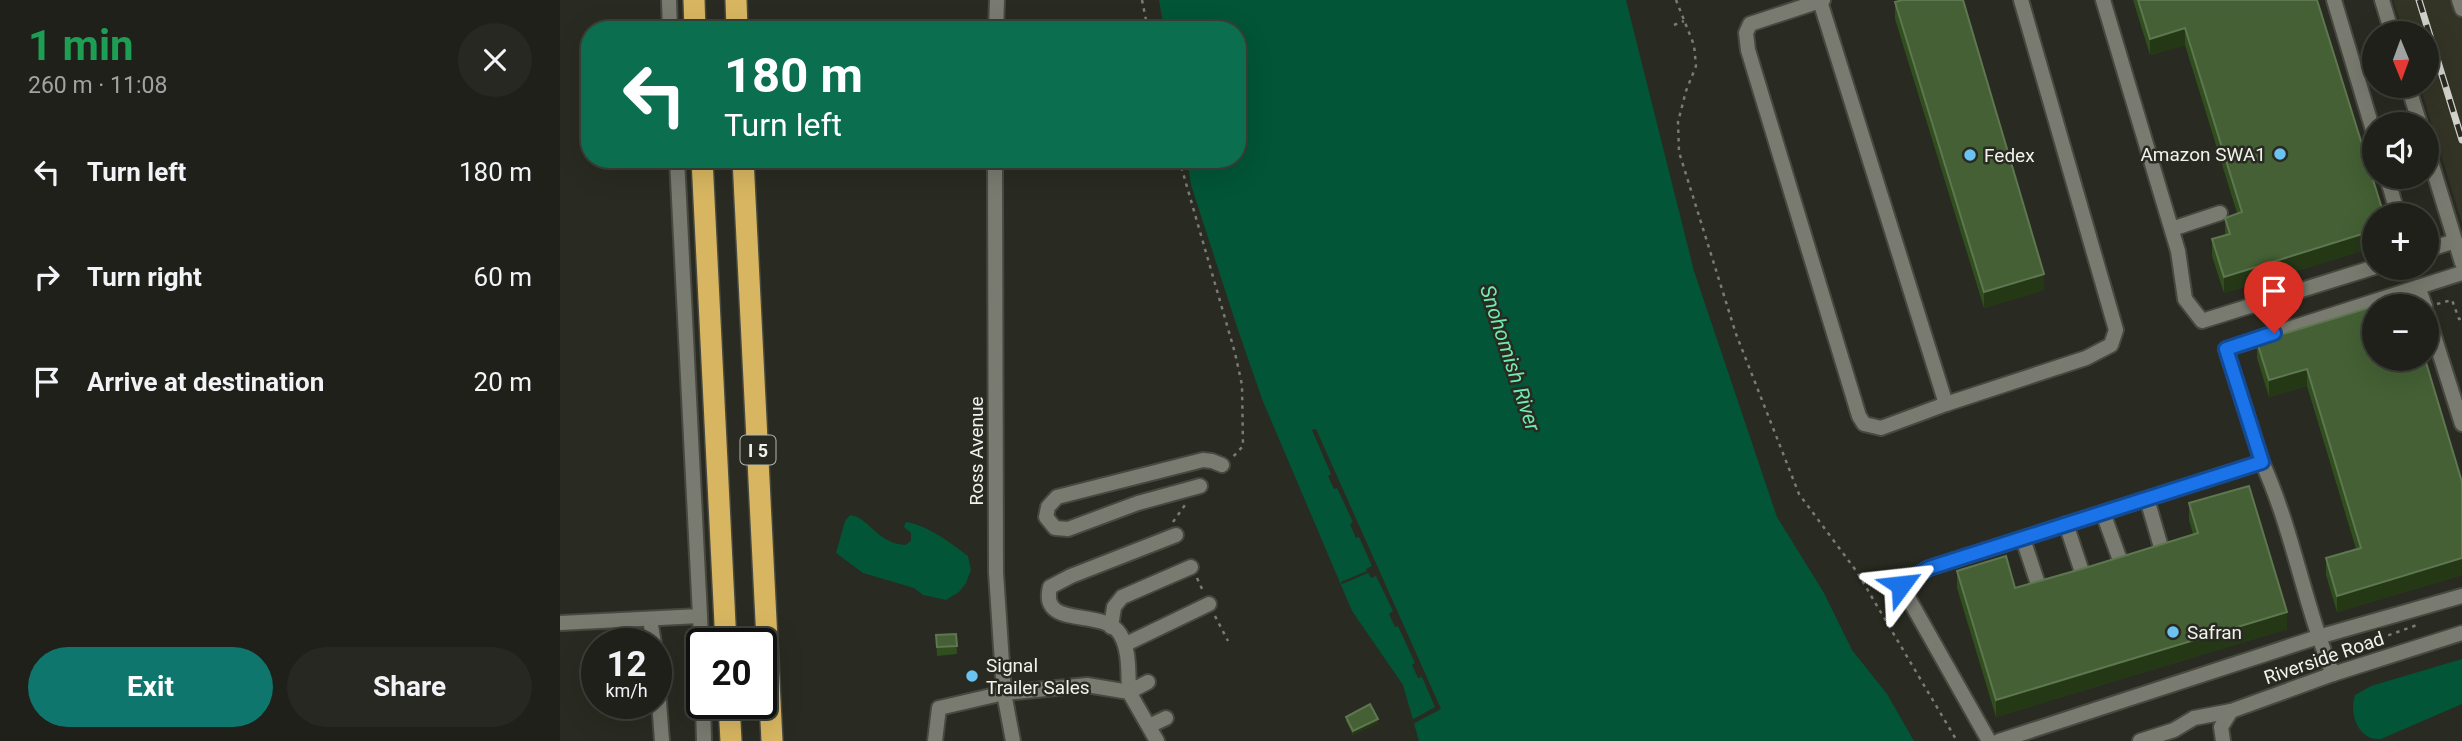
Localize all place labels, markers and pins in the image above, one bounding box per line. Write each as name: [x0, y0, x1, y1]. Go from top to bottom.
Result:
place label: Amazon SWA1: [2140, 143, 2266, 166]
place label: Fedex: [1984, 144, 2035, 167]
marker: Amazon SWA1: [2272, 146, 2288, 162]
marker: Fedex: [1962, 147, 1978, 163]
pin: [2244, 261, 2304, 333]
place label: Safran: [2187, 621, 2242, 644]
marker: Safran: [2165, 624, 2181, 640]
place label: Signal Trailer Sales: [986, 654, 1090, 699]
marker: Signal Trailer Sales: [964, 668, 980, 684]

